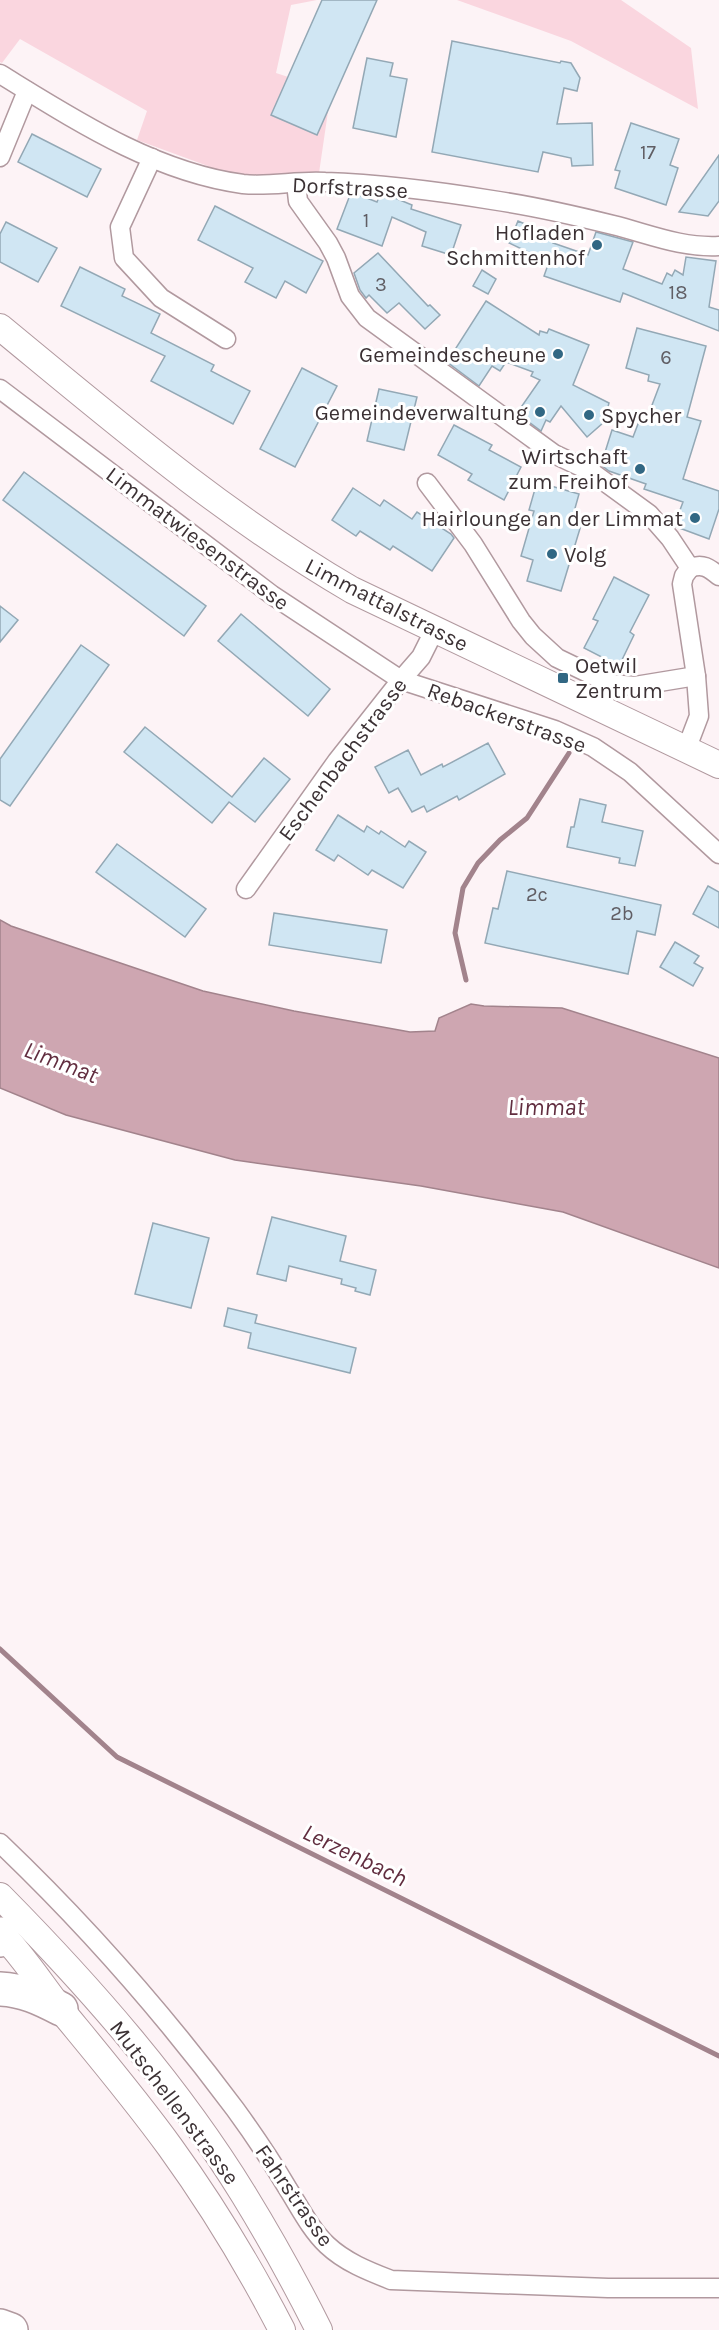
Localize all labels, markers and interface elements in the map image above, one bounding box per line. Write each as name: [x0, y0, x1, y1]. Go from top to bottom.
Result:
house number: 17: [640, 141, 657, 164]
street label: Dorfstrasse: [291, 172, 408, 204]
house number: 1: [363, 209, 369, 232]
place label: Hofladen Schmittenhof: [446, 220, 585, 271]
marker: Hofladen Schmittenhof: [590, 238, 604, 252]
house number: 3: [375, 273, 387, 296]
house number: 18: [669, 281, 687, 304]
place label: Gemeindescheune: [359, 342, 546, 368]
house number: 6: [660, 346, 672, 369]
marker: Gemeindescheune: [551, 347, 565, 361]
place label: Gemeindeverwaltung: [315, 400, 529, 426]
place label: Spycher: [601, 403, 681, 429]
marker: Gemeindeverwaltung: [533, 405, 547, 419]
marker: Spycher: [582, 408, 596, 422]
place label: Wirtschaft zum Freihof: [508, 444, 628, 495]
street label: Limmatwiesenstrasse: [101, 461, 294, 616]
marker: Wirtschaft zum Freihof: [633, 462, 647, 476]
place label: Hairlounge an der Limmat: [421, 506, 683, 532]
marker: Hairlounge an der Limmat: [688, 511, 702, 525]
place label: Volg: [564, 542, 607, 568]
marker: Volg: [545, 547, 559, 561]
street label: Limmattalstrasse: [301, 553, 472, 657]
place label: Oetwil Zentrum: [575, 653, 663, 704]
marker: Oetwil Zentrum: [556, 671, 570, 685]
street label: Eschenbachstrasse: [273, 673, 413, 846]
street label: Rebackerstrasse: [424, 677, 590, 759]
house number: 2c: [526, 883, 548, 906]
house number: 2b: [610, 902, 634, 925]
water label: Limmat: [20, 1035, 103, 1089]
water label: Limmat: [507, 1093, 585, 1121]
water label: Lerzenbach: [298, 1818, 412, 1892]
street label: Mutschellenstrasse: [104, 2015, 244, 2190]
street label: Fahrstrasse: [250, 2140, 339, 2252]

